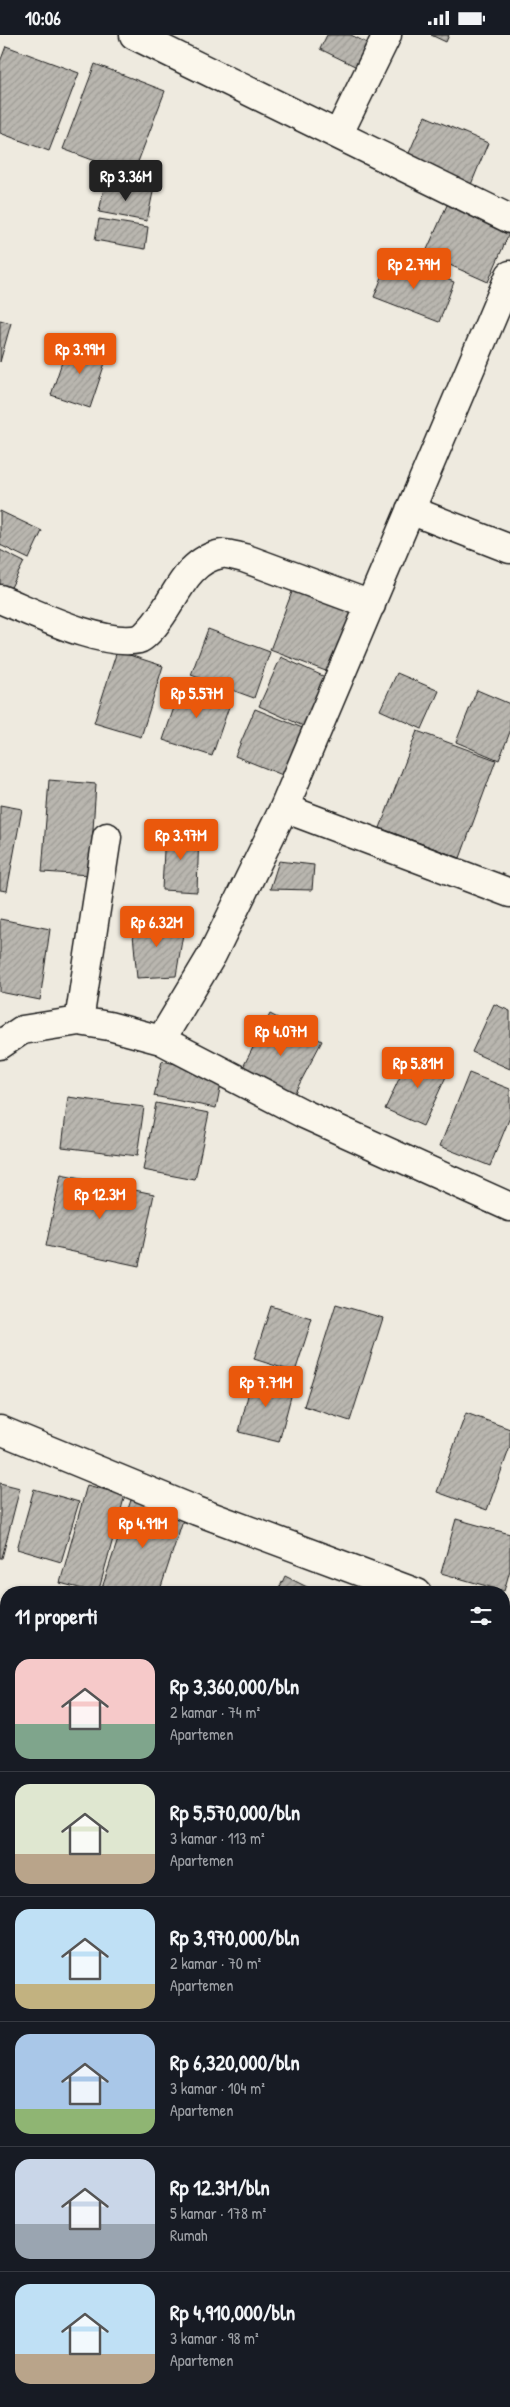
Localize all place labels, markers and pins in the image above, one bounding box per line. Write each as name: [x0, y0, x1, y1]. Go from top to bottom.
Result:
pin: Rp 3.36M: [74, 159, 178, 202]
pin: Rp 2.79M: [362, 247, 466, 290]
pin: Rp 3.99M: [28, 333, 132, 375]
pin: Rp 5.57M: [145, 677, 249, 719]
pin: Rp 3.97M: [129, 819, 233, 861]
pin: Rp 6.32M: [105, 905, 209, 948]
pin: Rp 4.07M: [229, 1015, 333, 1057]
pin: Rp 5.81M: [366, 1047, 470, 1089]
pin: Rp 12.3M: [48, 1177, 152, 1220]
pin: Rp 7.71M: [214, 1365, 318, 1408]
pin: Rp 4.91M: [91, 1507, 195, 1549]

